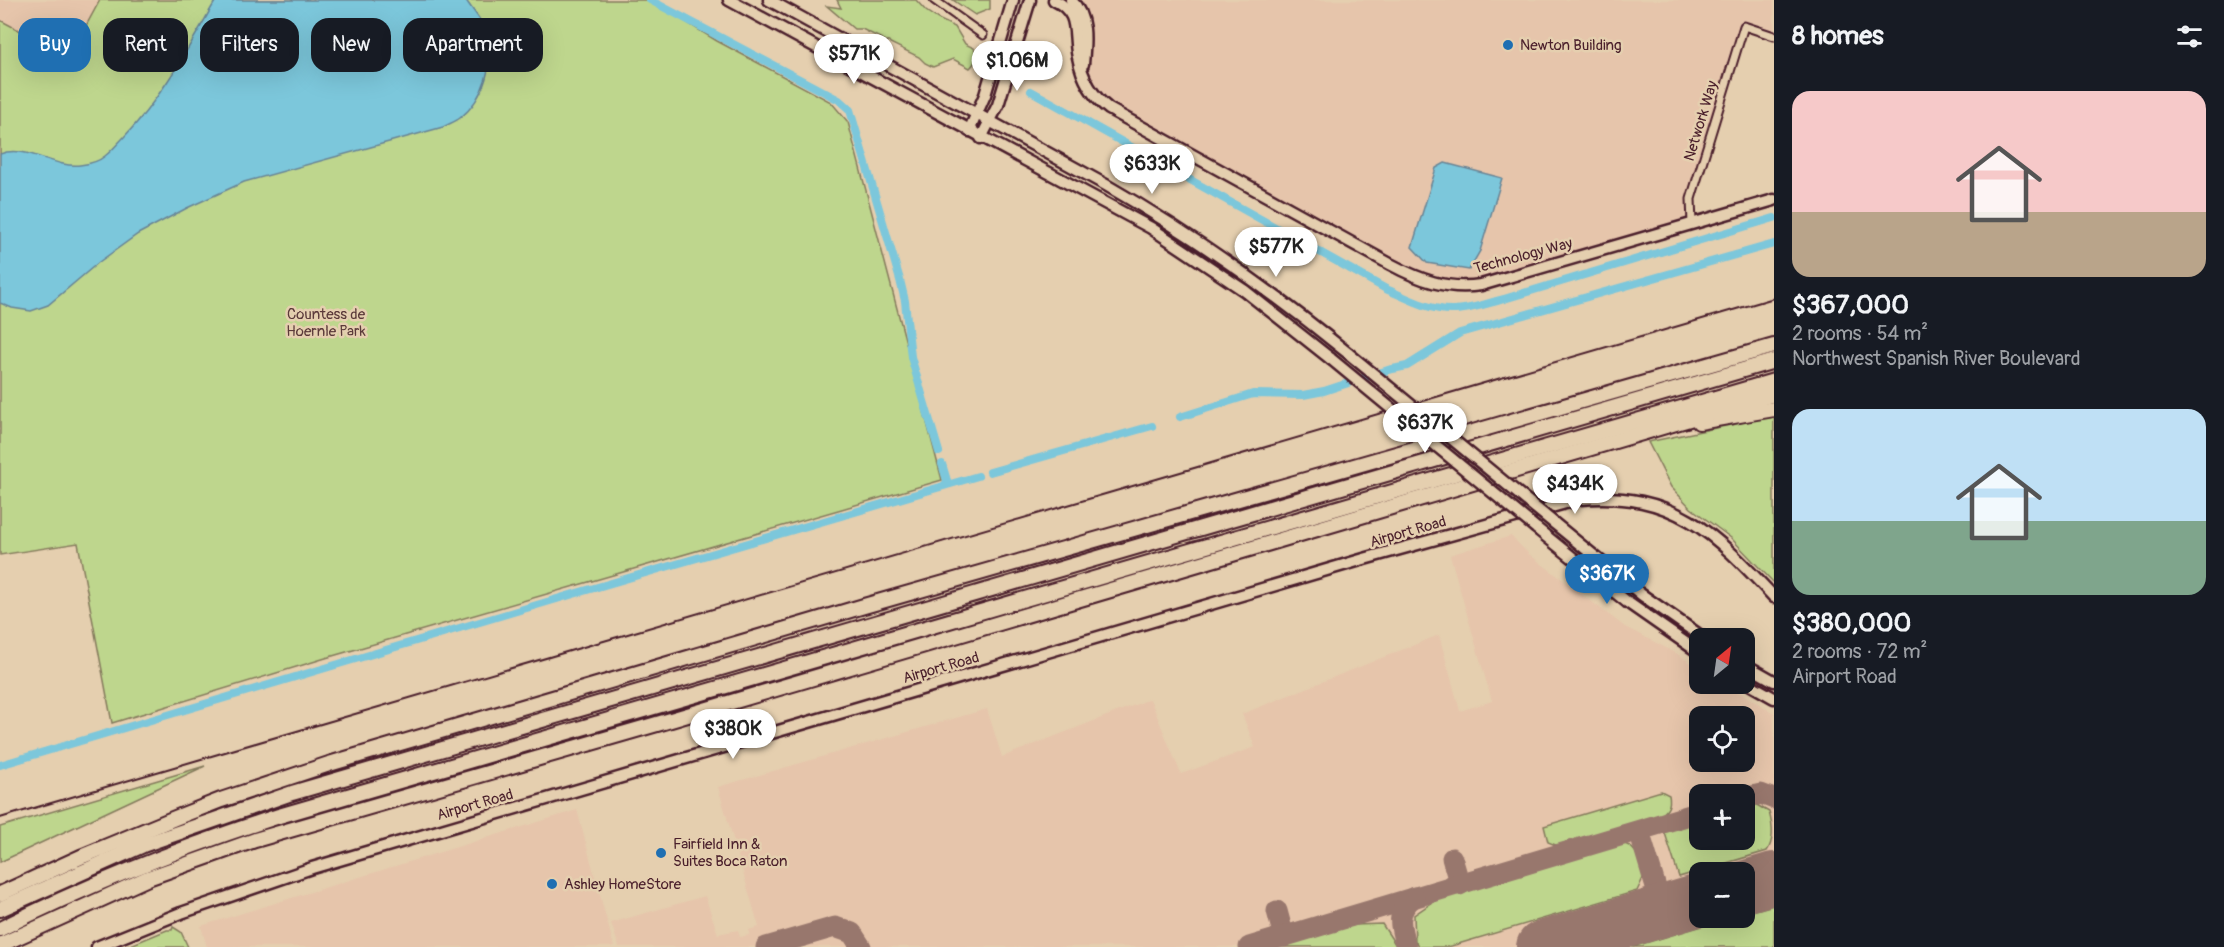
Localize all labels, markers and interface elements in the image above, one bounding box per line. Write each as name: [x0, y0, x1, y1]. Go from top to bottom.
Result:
chip: Buy: [18, 18, 91, 72]
chip: Rent: [103, 18, 188, 72]
chip: Filters: [200, 18, 299, 72]
chip: New: [311, 18, 391, 72]
chip: Apartment: [403, 18, 543, 72]
text: 8 homes: [1792, 20, 1884, 52]
icon: filters: [2173, 20, 2206, 53]
pin: $571K: [812, 34, 896, 85]
place label: Newton Building: [1520, 36, 1622, 55]
marker: Newton Building: [1501, 38, 1515, 52]
text: $571K: [828, 41, 880, 66]
pin: $1.06M: [968, 41, 1066, 92]
text: $1.06M: [986, 48, 1048, 73]
street label: Network Way: [1680, 78, 1722, 163]
icon: home: [1945, 130, 2053, 238]
pin: $633K: [1110, 144, 1194, 195]
text: $633K: [1124, 151, 1180, 176]
pin: $577K: [1234, 227, 1318, 278]
text: $577K: [1249, 234, 1303, 259]
street label: Technology Way: [1472, 234, 1575, 278]
text: $367,000: [1792, 289, 1909, 321]
park label: Countess de Hoernle Park: [286, 305, 366, 341]
text: 2 rooms · 54 m²: [1792, 321, 1928, 346]
text: Northwest Spanish River Boulevard: [1792, 346, 2081, 371]
pin: $637K: [1383, 403, 1467, 454]
text: $637K: [1397, 410, 1453, 435]
icon: home: [1945, 448, 2053, 556]
pin: $434K: [1533, 464, 1617, 515]
text: $434K: [1546, 471, 1604, 496]
street label: Airport Road: [1368, 512, 1448, 552]
pin: $367K: [1565, 554, 1649, 605]
text: $367K: [1579, 561, 1635, 586]
text: $380,000: [1792, 607, 1911, 639]
north arrow: [1689, 628, 1755, 694]
map controls: [1689, 628, 1755, 928]
text: 2 rooms · 72 m²: [1792, 639, 1927, 664]
street label: Airport Road: [901, 648, 981, 688]
text: Airport Road: [1792, 664, 1897, 689]
button: locate: [1689, 706, 1755, 772]
pin: $380K: [691, 709, 775, 760]
text: $380K: [704, 716, 762, 741]
button: +: [1689, 784, 1755, 850]
street label: Airport Road: [435, 785, 515, 825]
place label: Fairfield Inn & Suites Boca Raton: [673, 835, 787, 871]
marker: Fairfield Inn & Suites Boca Raton: [654, 846, 668, 860]
button: −: [1689, 862, 1755, 928]
place label: Ashley HomeStore: [564, 875, 682, 894]
marker: Ashley HomeStore: [545, 877, 559, 891]

